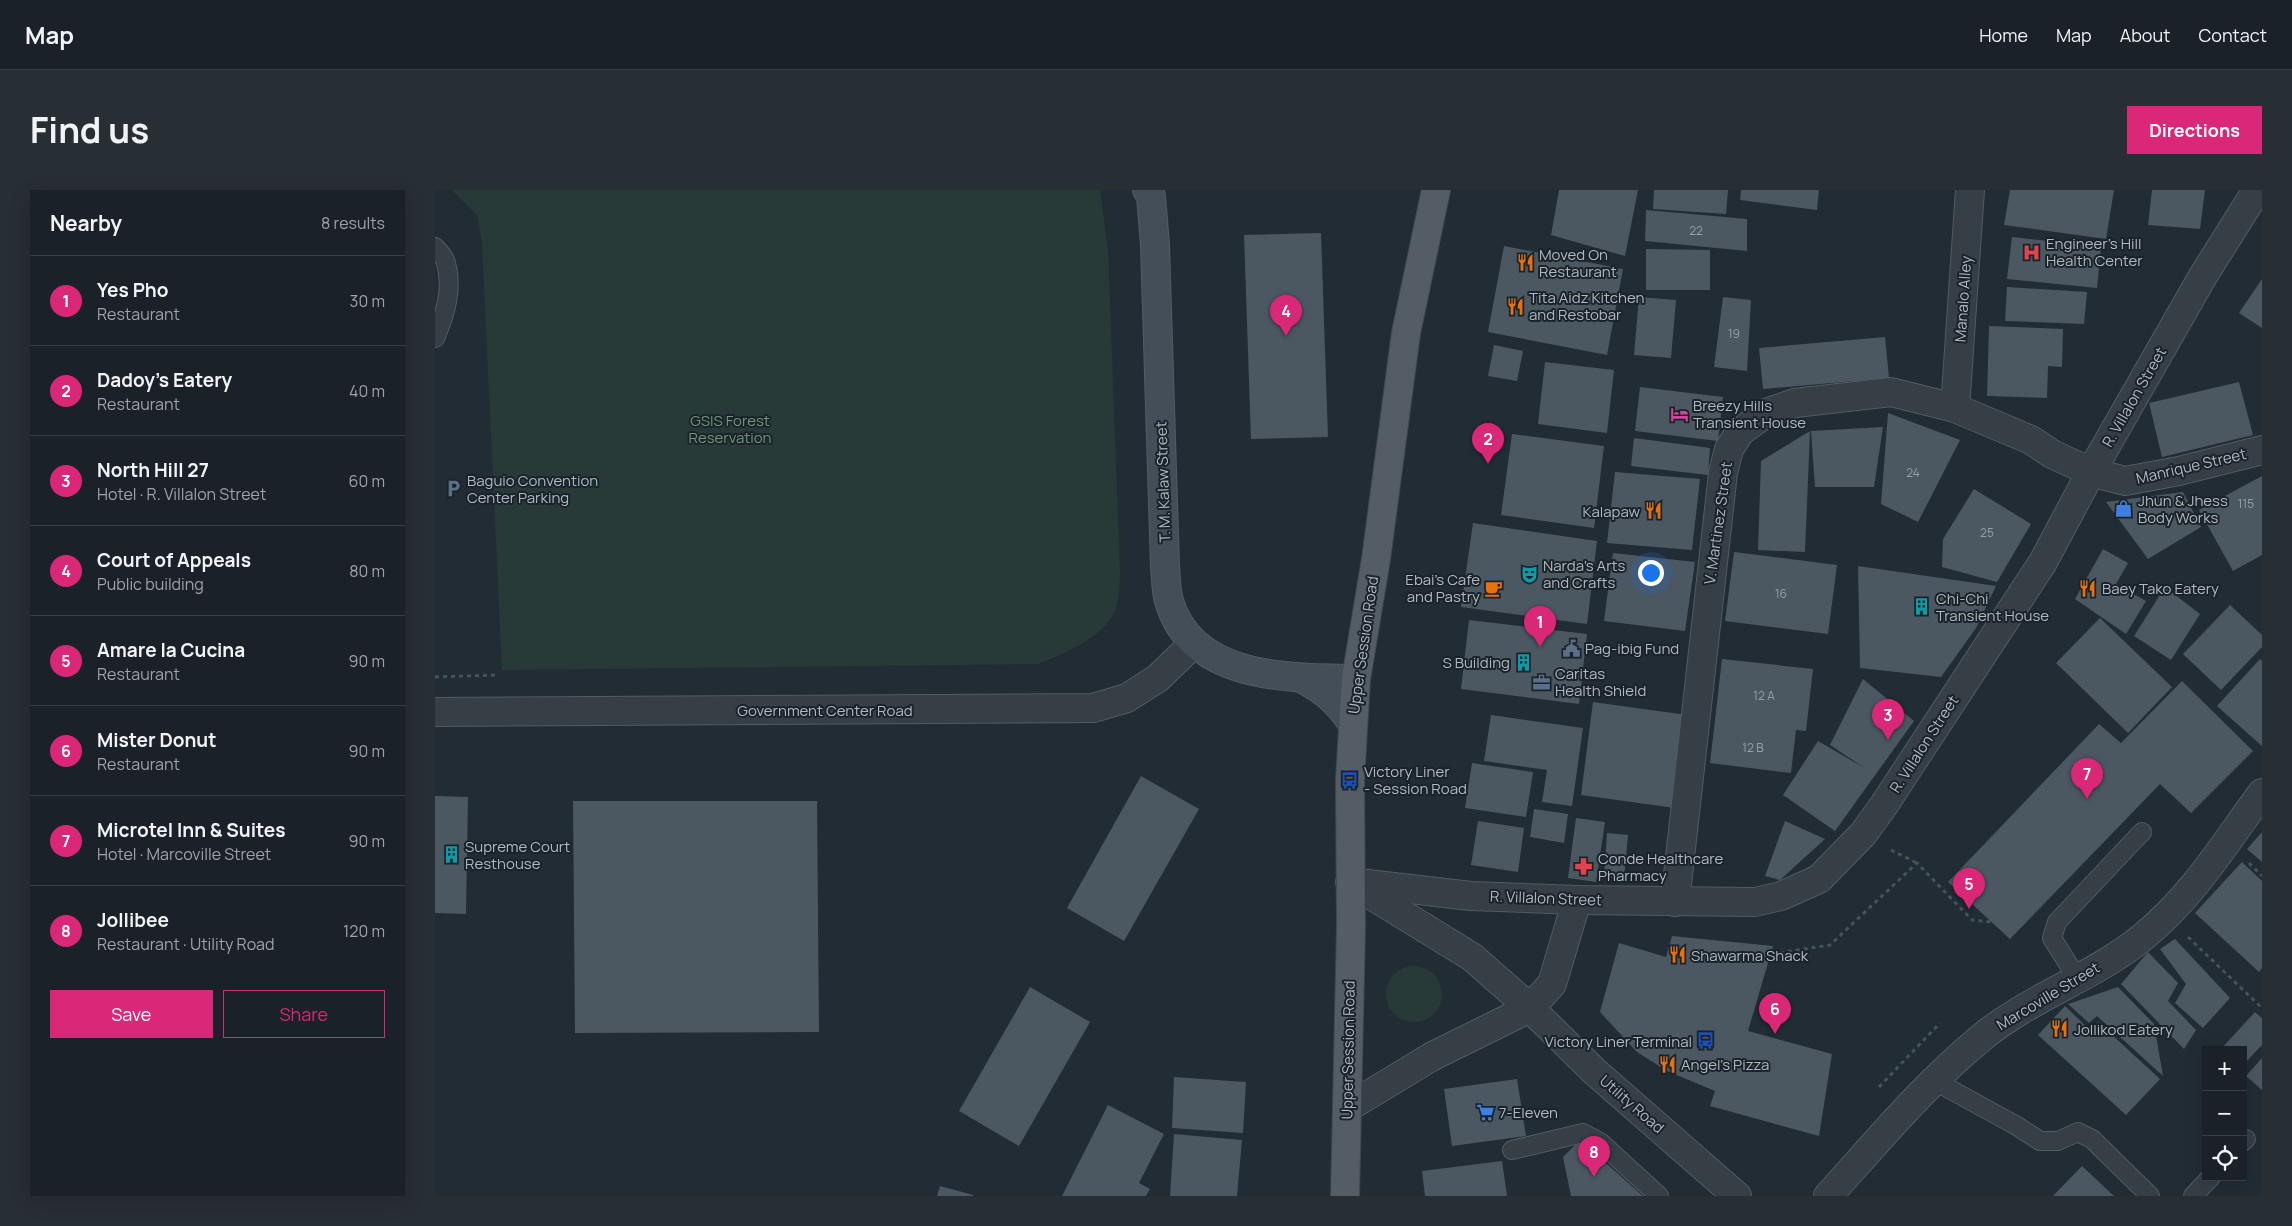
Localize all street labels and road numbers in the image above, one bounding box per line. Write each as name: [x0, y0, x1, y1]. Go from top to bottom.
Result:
street label: Manalo Alley: [1950, 255, 1977, 343]
street label: R. Villalon Street: [2097, 343, 2171, 451]
street label: T. M. Kalaw Street: [1150, 421, 1176, 543]
street label: Manrique Street: [2134, 443, 2248, 489]
street label: V. Martinez Street: [1699, 460, 1737, 586]
street label: Upper Session Road: [1343, 575, 1383, 715]
street label: R. Villalon Street: [1885, 691, 1963, 797]
street label: Government Center Road: [737, 700, 913, 721]
street label: R. Villalon Street: [1490, 886, 1602, 910]
street label: Marcoville Street: [1993, 957, 2103, 1035]
street label: Upper Session Road: [1336, 980, 1360, 1120]
street label: Utility Road: [1595, 1070, 1669, 1138]

